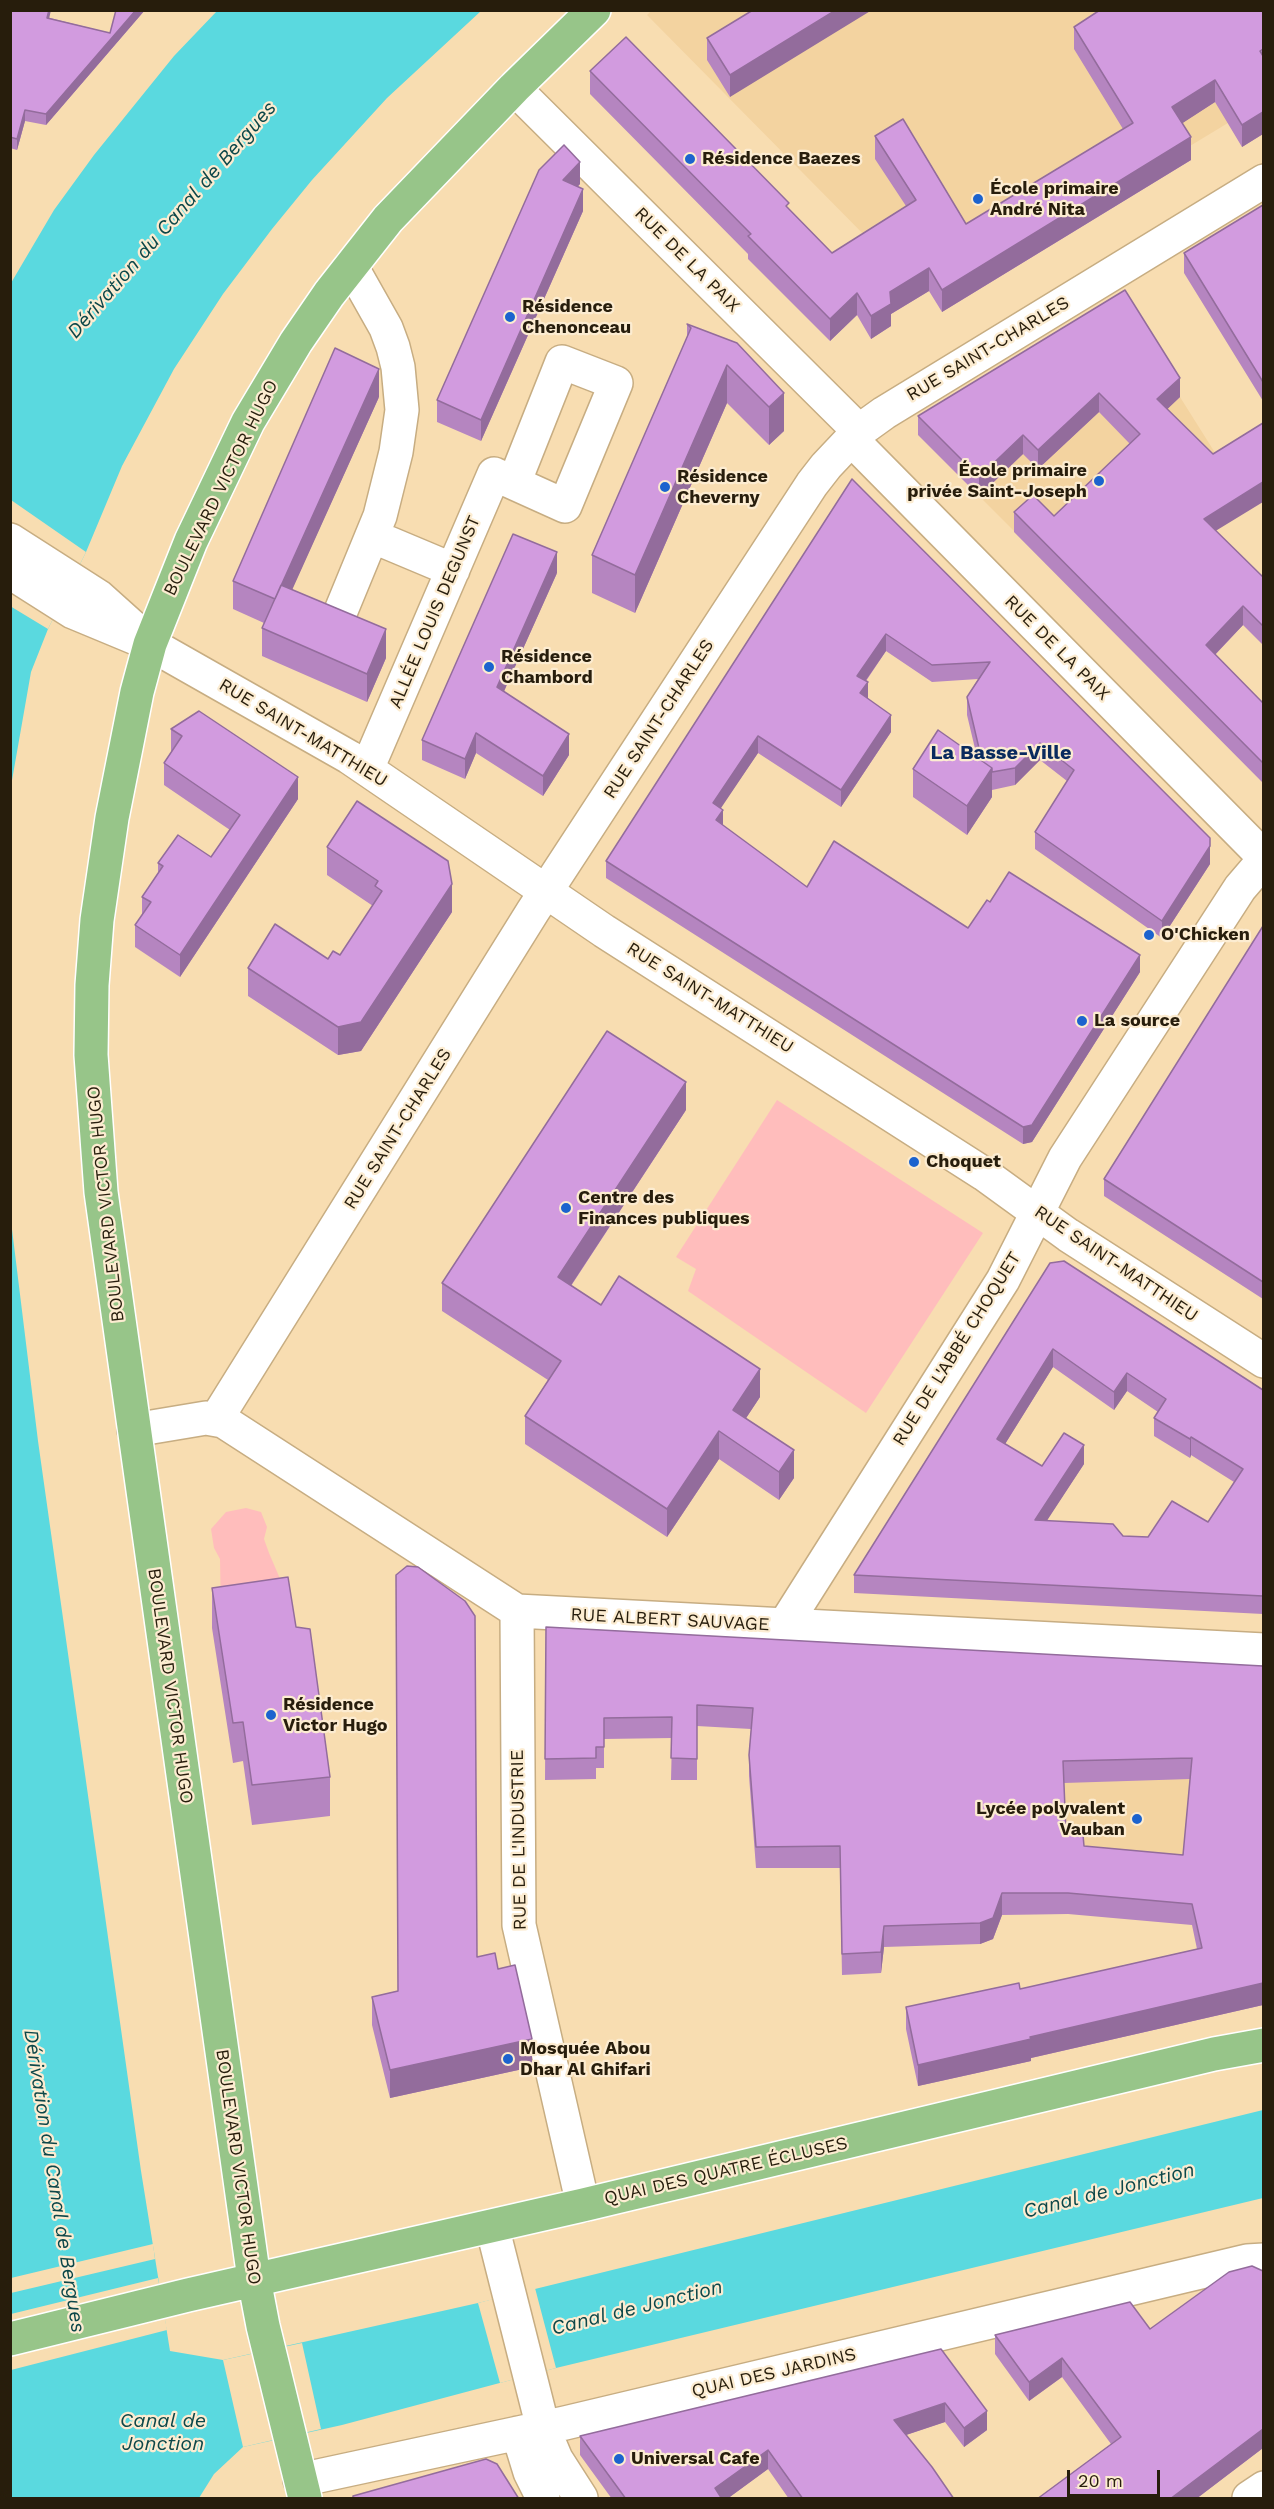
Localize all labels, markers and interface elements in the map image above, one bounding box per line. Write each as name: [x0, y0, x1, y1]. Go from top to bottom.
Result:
water label: Dérivation du Canal de Bergues: [62, 96, 282, 344]
place label: Résidence Baezes: [702, 148, 861, 170]
marker: Résidence Baezes: [683, 152, 697, 166]
place label: École primaire André Nita: [990, 178, 1119, 220]
marker: École primaire André Nita: [971, 192, 985, 206]
street label: RUE DE LA PAIX: [630, 203, 744, 317]
street label: RUE SAINT-CHARLES: [903, 292, 1073, 406]
place label: Résidence Chenonceau: [522, 296, 631, 338]
marker: Résidence Chenonceau: [503, 310, 517, 324]
street label: BOULEVARD VICTOR HUGO: [159, 376, 283, 600]
place label: École primaire privée Saint-Joseph: [907, 460, 1087, 502]
place label: Résidence Cheverny: [677, 466, 768, 508]
marker: École primaire privée Saint-Joseph: [1092, 474, 1106, 488]
marker: Résidence Cheverny: [658, 480, 672, 494]
street label: ALLÉE LOUIS DEGUNST: [385, 512, 485, 712]
street label: RUE DE LA PAIX: [1000, 591, 1114, 705]
street label: RUE SAINT-CHARLES: [599, 635, 719, 803]
place label: Résidence Chambord: [501, 646, 593, 688]
marker: Résidence Chambord: [482, 660, 496, 674]
street label: RUE SAINT-MATTHIEU: [215, 674, 391, 792]
district label: La Basse-Ville: [931, 741, 1071, 765]
place label: O'Chicken: [1161, 924, 1250, 946]
marker: O'Chicken: [1142, 928, 1156, 942]
street label: RUE SAINT-MATTHIEU: [623, 938, 797, 1058]
place label: La source: [1094, 1010, 1180, 1032]
marker: La source: [1075, 1014, 1089, 1028]
street label: RUE SAINT-CHARLES: [340, 1045, 456, 1213]
street label: BOULEVARD VICTOR HUGO: [83, 1085, 129, 1323]
place label: Choquet: [926, 1151, 1001, 1173]
marker: Choquet: [907, 1155, 921, 1169]
place label: Centre des Finances publiques: [578, 1187, 750, 1230]
marker: Centre des Finances publiques: [559, 1201, 573, 1215]
street label: RUE SAINT-MATTHIEU: [1030, 1201, 1202, 1327]
street label: RUE DE L'ABBÉ CHOQUET: [888, 1248, 1026, 1450]
street label: BOULEVARD VICTOR HUGO: [143, 1567, 197, 1805]
street label: RUE ALBERT SAUVAGE: [570, 1604, 770, 1636]
place label: Résidence Victor Hugo: [283, 1694, 388, 1736]
marker: Résidence Victor Hugo: [264, 1708, 278, 1722]
street label: RUE DE L'INDUSTRIE: [507, 1749, 531, 1931]
place label: Lycée polyvalent Vauban: [976, 1798, 1125, 1840]
marker: Lycée polyvalent Vauban: [1130, 1812, 1144, 1826]
water label: Dérivation du Canal de Bergues: [18, 2028, 90, 2334]
place label: Mosquée Abou Dhar Al Ghifari: [520, 2038, 651, 2080]
street label: BOULEVARD VICTOR HUGO: [211, 2048, 265, 2286]
marker: Mosquée Abou Dhar Al Ghifari: [501, 2052, 515, 2066]
street label: QUAI DES QUATRE ÉCLUSES: [602, 2132, 850, 2210]
water label: Canal de Jonction: [1021, 2158, 1197, 2224]
water label: Canal de Jonction: [549, 2275, 725, 2341]
street label: QUAI DES JARDINS: [690, 2344, 858, 2402]
water label: Canal de Jonction: [120, 2409, 206, 2456]
place label: Universal Cafe: [631, 2448, 760, 2470]
marker: Universal Cafe: [612, 2452, 626, 2466]
scale bar: [1070, 2458, 1163, 2496]
text: 20 m: [1078, 2470, 1123, 2491]

